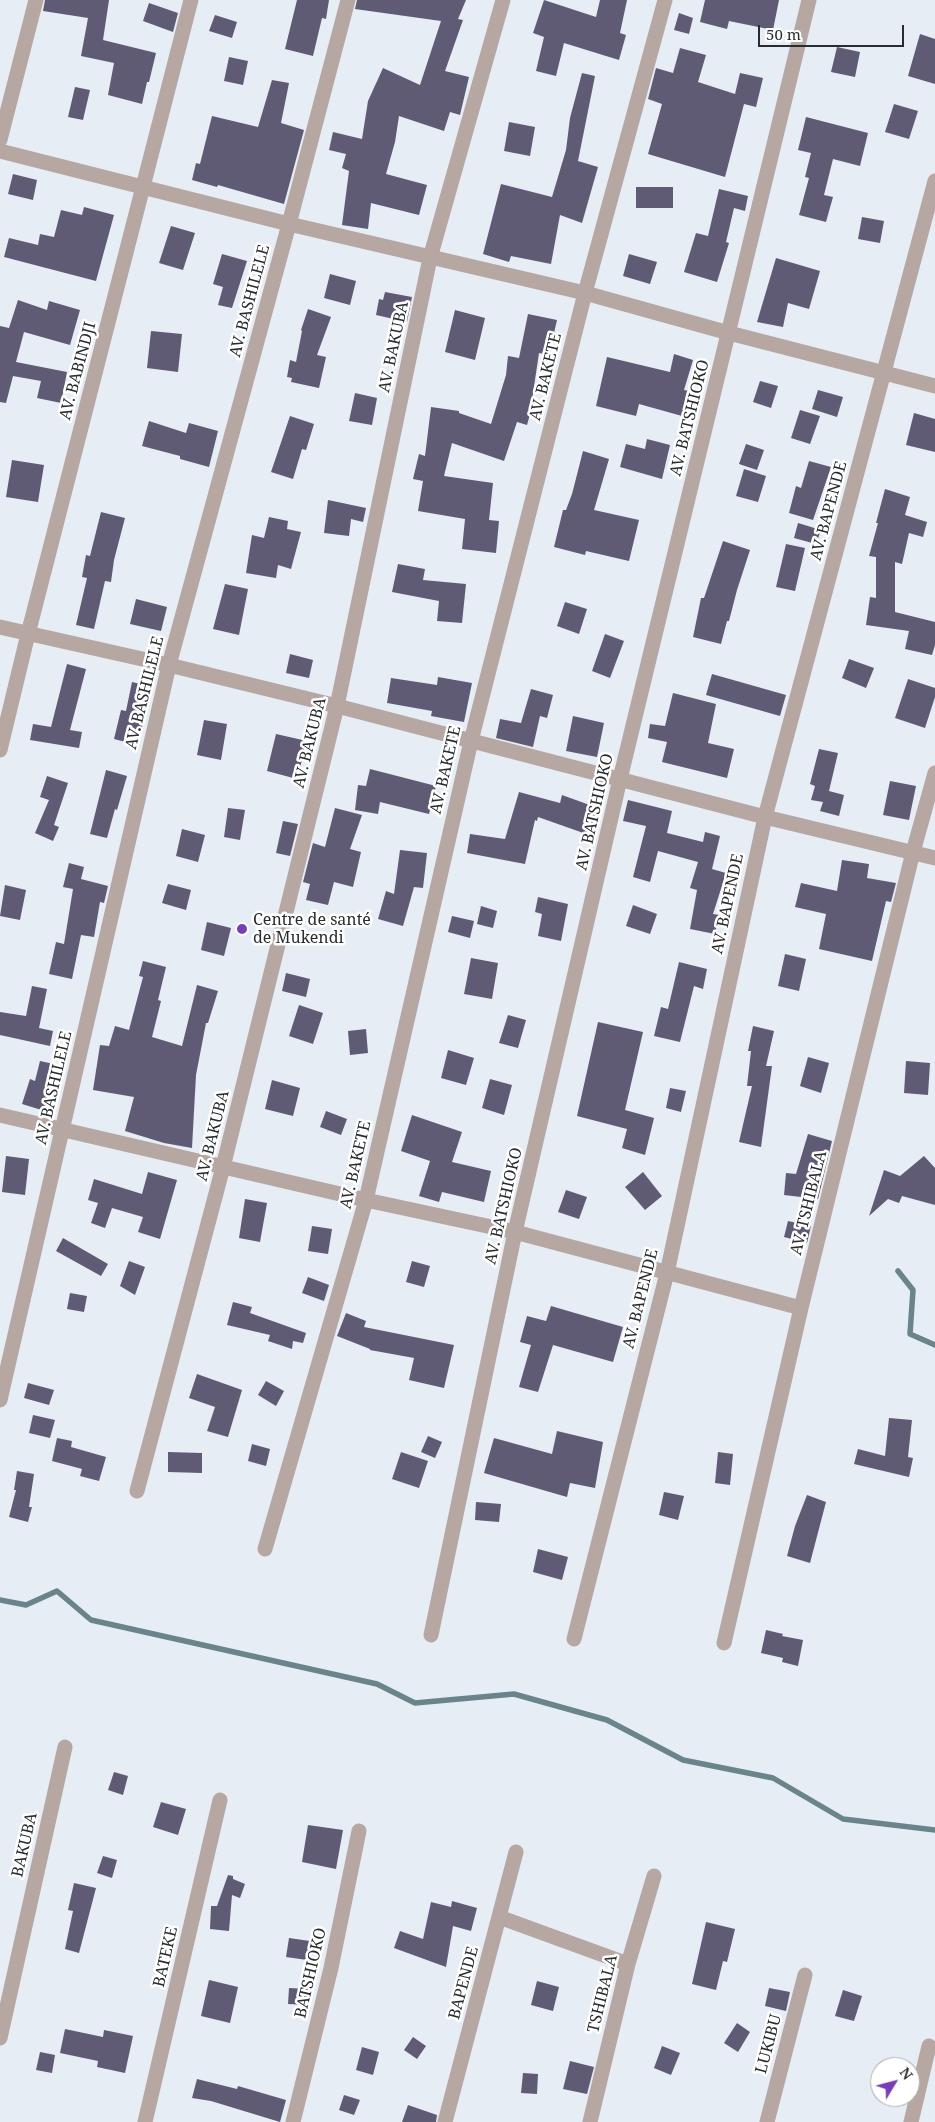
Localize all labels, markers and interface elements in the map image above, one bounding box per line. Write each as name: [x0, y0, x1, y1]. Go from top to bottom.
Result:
scale bar: [760, 15, 906, 47]
text: 50 m: [766, 24, 801, 44]
street label: AV. BASHILELE: [226, 243, 274, 359]
street label: AV. BAKUBA: [375, 300, 413, 394]
street label: AV. BABINDJI: [56, 320, 100, 422]
street label: AV. BAKETE: [526, 331, 566, 423]
street label: AV. BATSHIOKO: [666, 358, 714, 478]
street label: AV. BAPENDE: [807, 459, 851, 563]
street label: AV. BASHILELE: [122, 635, 168, 751]
street label: AV. BAKUBA: [289, 696, 331, 790]
street label: AV. BAKETE: [427, 724, 465, 816]
street label: AV. BATSHIOKO: [572, 752, 618, 872]
street label: AV. BAPENDE: [708, 852, 748, 956]
place label: Centre de santé de Mukendi: [253, 910, 371, 948]
marker: Centre de santé de Mukendi: [235, 922, 249, 936]
street label: AV. BASHILELE: [32, 1029, 76, 1147]
street label: AV. BAKUBA: [192, 1089, 234, 1183]
street label: AV. BAKETE: [337, 1119, 375, 1211]
street label: AV. BATSHIOKO: [481, 1146, 527, 1266]
street label: AV. TSHIBALA: [787, 1149, 831, 1257]
street label: AV. BAPENDE: [619, 1247, 663, 1351]
street label: BAKUBA: [8, 1811, 42, 1879]
street label: BATEKE: [150, 1925, 182, 1989]
street label: BATSHIOKO: [291, 1926, 331, 2020]
street label: BAPENDE: [445, 1944, 483, 2022]
street label: TSHIBALA: [584, 1953, 622, 2035]
street label: LUKIBU: [752, 2012, 786, 2076]
north arrow: [870, 2057, 920, 2107]
text: N: [896, 2063, 917, 2083]

